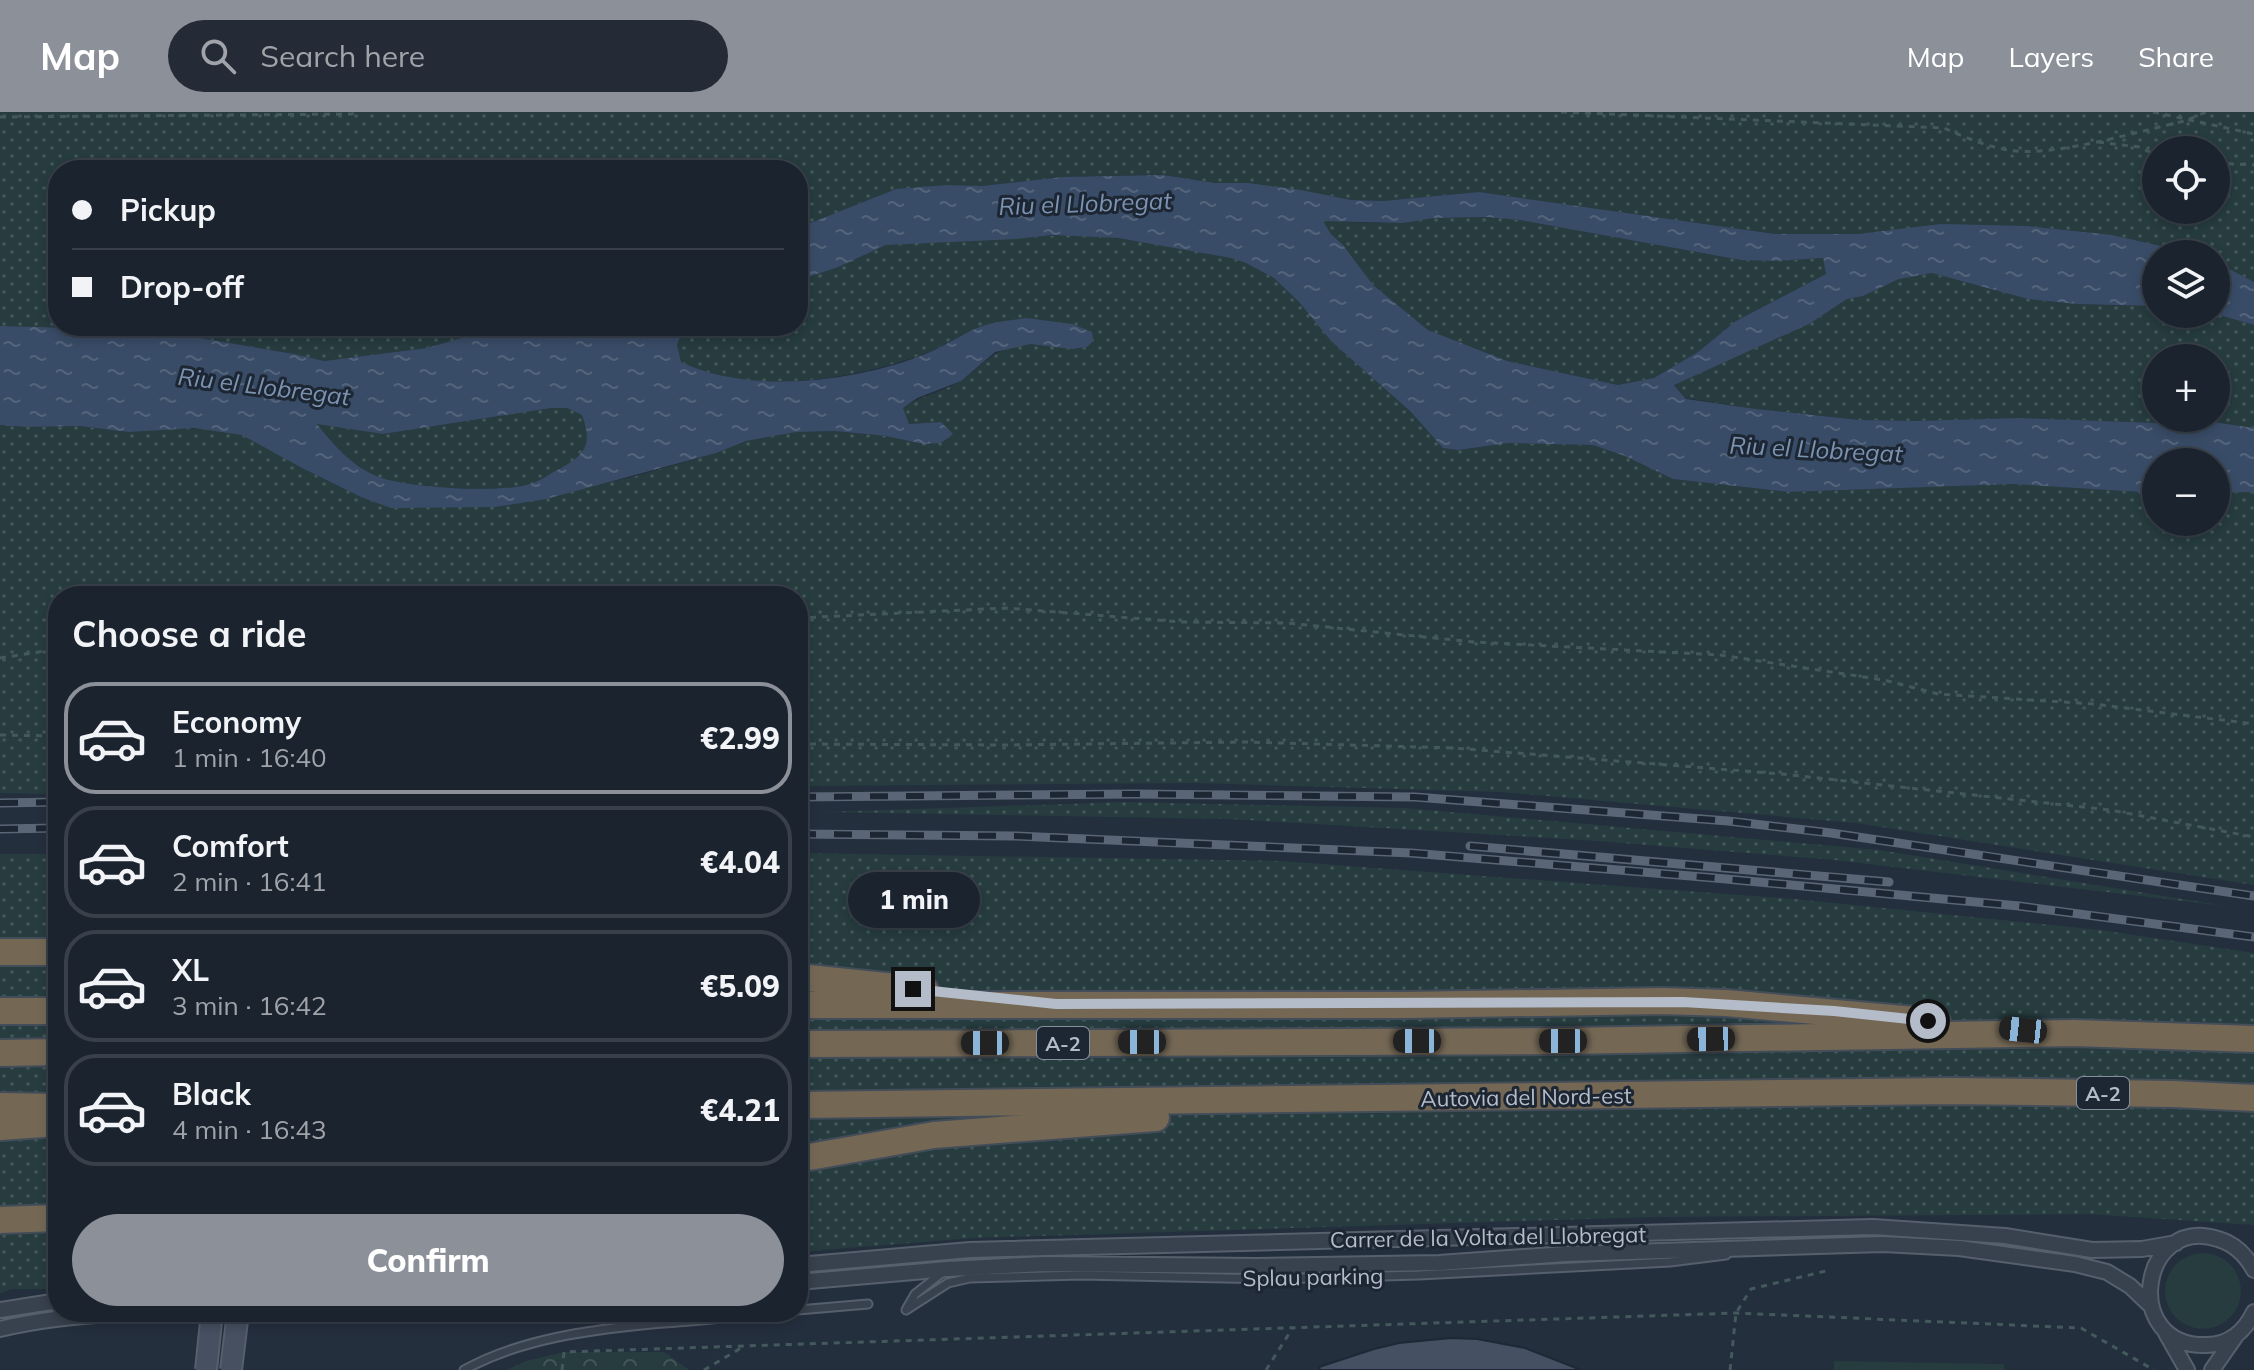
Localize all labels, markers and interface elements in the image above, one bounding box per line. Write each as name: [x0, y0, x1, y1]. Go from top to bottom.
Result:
search box: [168, 20, 728, 92]
text: Map: [40, 32, 120, 80]
icon: search: [196, 34, 240, 78]
text: Search here: [260, 37, 425, 75]
text: Map: [1907, 39, 1964, 74]
text: Layers: [2008, 39, 2094, 74]
text: Share: [2138, 39, 2214, 74]
map controls: [2142, 136, 2230, 536]
button: locate: [2142, 136, 2230, 224]
water label: Riu el Llobregat: [998, 185, 1173, 221]
text: Pickup: [120, 191, 216, 229]
button: layers: [2142, 240, 2230, 328]
text: Drop-off: [120, 268, 244, 306]
button: +: [2142, 344, 2230, 432]
water label: Riu el Llobregat: [176, 361, 352, 412]
water label: Riu el Llobregat: [1729, 429, 1904, 469]
button: −: [2142, 448, 2230, 536]
text: Choose a ride: [72, 611, 306, 656]
icon: car: [76, 702, 148, 774]
text: Economy: [172, 703, 301, 741]
text: €2.99: [700, 719, 780, 757]
text: 1 min · 16:40: [172, 741, 327, 774]
icon: car: [76, 826, 148, 898]
text: Comfort: [172, 827, 289, 865]
text: €4.04: [700, 843, 780, 881]
text: 2 min · 16:41: [172, 865, 327, 898]
callout: 1 min: [847, 873, 979, 929]
text: 1 min: [879, 883, 949, 916]
icon: car: [76, 950, 148, 1022]
text: XL: [172, 951, 209, 989]
text: €5.09: [700, 967, 780, 1005]
route end: [895, 971, 931, 1007]
text: 3 min · 16:42: [172, 989, 327, 1022]
route start: [1910, 1003, 1946, 1039]
car: [1998, 1016, 2048, 1044]
road number: A-2: [1037, 1027, 1089, 1059]
car: [1687, 1027, 1735, 1051]
car: [1393, 1029, 1441, 1053]
car: [1539, 1029, 1587, 1053]
car: [1118, 1030, 1166, 1054]
car: [961, 1031, 1009, 1055]
icon: car: [76, 1074, 148, 1146]
text: Black: [172, 1075, 251, 1113]
road number: A-2: [2077, 1077, 2129, 1109]
street label: Autovia del Nord-est: [1420, 1081, 1632, 1113]
text: €4.21: [700, 1091, 780, 1129]
text: 4 min · 16:43: [172, 1113, 327, 1146]
button: Confirm: [72, 1214, 784, 1306]
street label: Carrer de la Volta del Llobregat: [1330, 1220, 1647, 1254]
street label: Splau parking: [1242, 1262, 1384, 1292]

